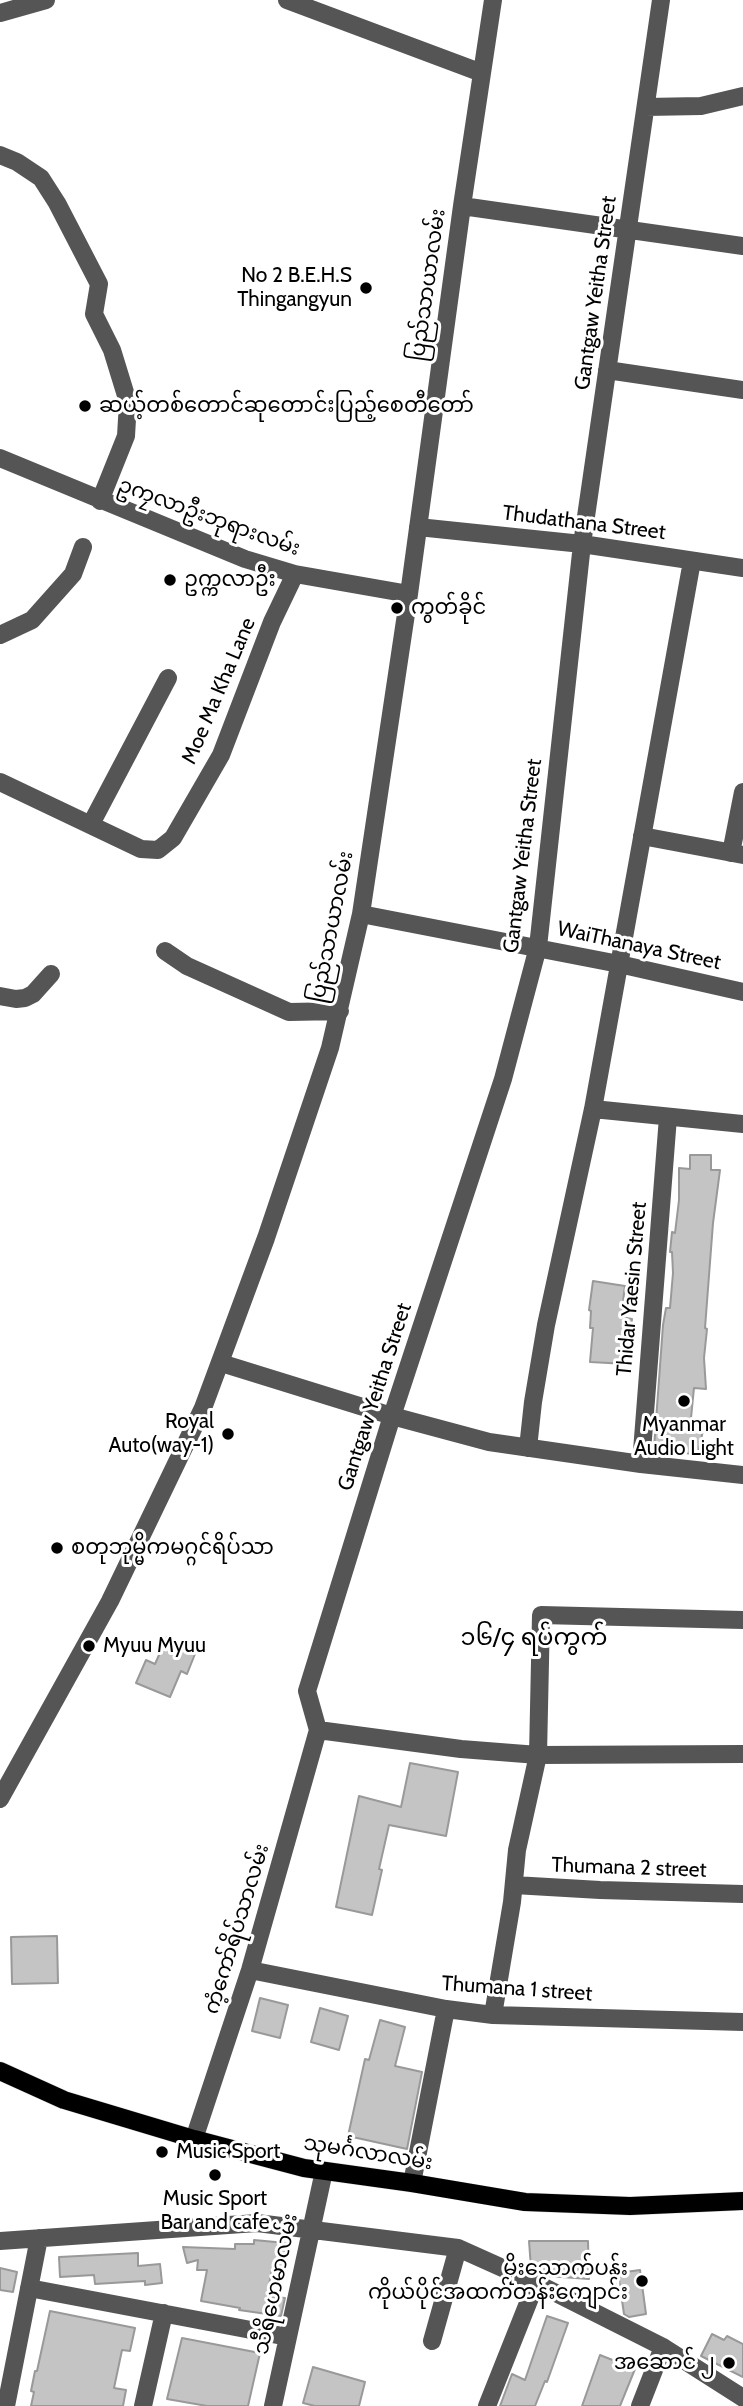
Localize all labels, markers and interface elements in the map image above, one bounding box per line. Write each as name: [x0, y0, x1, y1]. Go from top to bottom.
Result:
street label: Gantgaw Yeitha Street: [570, 194, 622, 392]
street label: ပြည်သာယာလမ်း: [405, 207, 451, 363]
place label: No 2 B.E.H.S Thingangyun: [237, 263, 352, 313]
marker: No 2 B.E.H.S Thingangyun: [358, 280, 374, 296]
place label: ဆယ့်တစ်တောင်ဆုတောင်းပြည့်စေတီတော်: [99, 393, 474, 419]
marker: ဆယ့်တစ်တောင်ဆုတောင်းပြည့်စေတီတော်: [77, 398, 93, 414]
street label: ဥကၠလာဦးဘုရားလမ်း: [115, 472, 303, 562]
street label: Thudathana Street: [501, 500, 667, 546]
place label: ဥက္ကလာဦး: [184, 567, 276, 593]
marker: ဥက္ကလာဦး: [162, 572, 178, 588]
place label: ကွတ်ခိုင်: [411, 595, 486, 621]
marker: ကွတ်ခိုင်: [389, 600, 405, 616]
street label: Moe Ma Kha Lane: [177, 614, 261, 768]
street label: Gantgaw Yeitha Street: [499, 757, 547, 955]
street label: ပြည်သာယာလမ်း: [305, 849, 359, 1005]
street label: WaiThanaya Street: [555, 916, 723, 976]
street label: Thidar Yaesin Street: [612, 1201, 652, 1377]
street label: Gantgaw Yeitha Street: [333, 1300, 417, 1494]
marker: Myanmar Audio Light: [676, 1393, 692, 1409]
place label: Royal Auto(way-1): [109, 1409, 214, 1459]
place label: Myanmar Audio Light: [634, 1412, 734, 1462]
marker: Royal Auto(way-1): [220, 1426, 236, 1442]
place label: စတုဘုမ္မိကမဂ္ဂင်ရိပ်သာ: [71, 1535, 274, 1561]
marker: စတုဘုမ္မိကမဂ္ဂင်ရိပ်သာ: [49, 1540, 65, 1556]
district label: ၁၆/၄ ရပ်ကွက်: [461, 1624, 607, 1652]
place label: Myuu Myuu: [103, 1633, 206, 1659]
marker: Myuu Myuu: [81, 1638, 97, 1654]
street label: ကံ့ကော်ရိပ်သာလမ်း: [199, 1841, 275, 2017]
street label: Thumana 2 street: [551, 1853, 707, 1883]
street label: Thumana 1 street: [441, 1971, 593, 2007]
street label: သုမင်္ဂလာလမ်း: [302, 2130, 434, 2176]
place label: Music Sport: [176, 2139, 280, 2165]
marker: Music Sport: [154, 2144, 170, 2160]
marker: Music Sport Bar and cafe: [207, 2167, 223, 2183]
place label: Music Sport Bar and cafe: [160, 2186, 270, 2236]
street label: သီရိဟေမာလမ်း: [249, 2211, 303, 2357]
place label: မိုးသောက်ပန်း ကိုယ်ပိုင်အထက်တန်းကျောင်း: [368, 2256, 628, 2306]
marker: မိုးသောက်ပန်း ကိုယ်ပိုင်အထက်တန်းကျောင်း: [634, 2273, 650, 2289]
place label: အဆောင် ၂: [614, 2350, 715, 2376]
marker: အဆောင် ၂: [721, 2355, 737, 2371]

